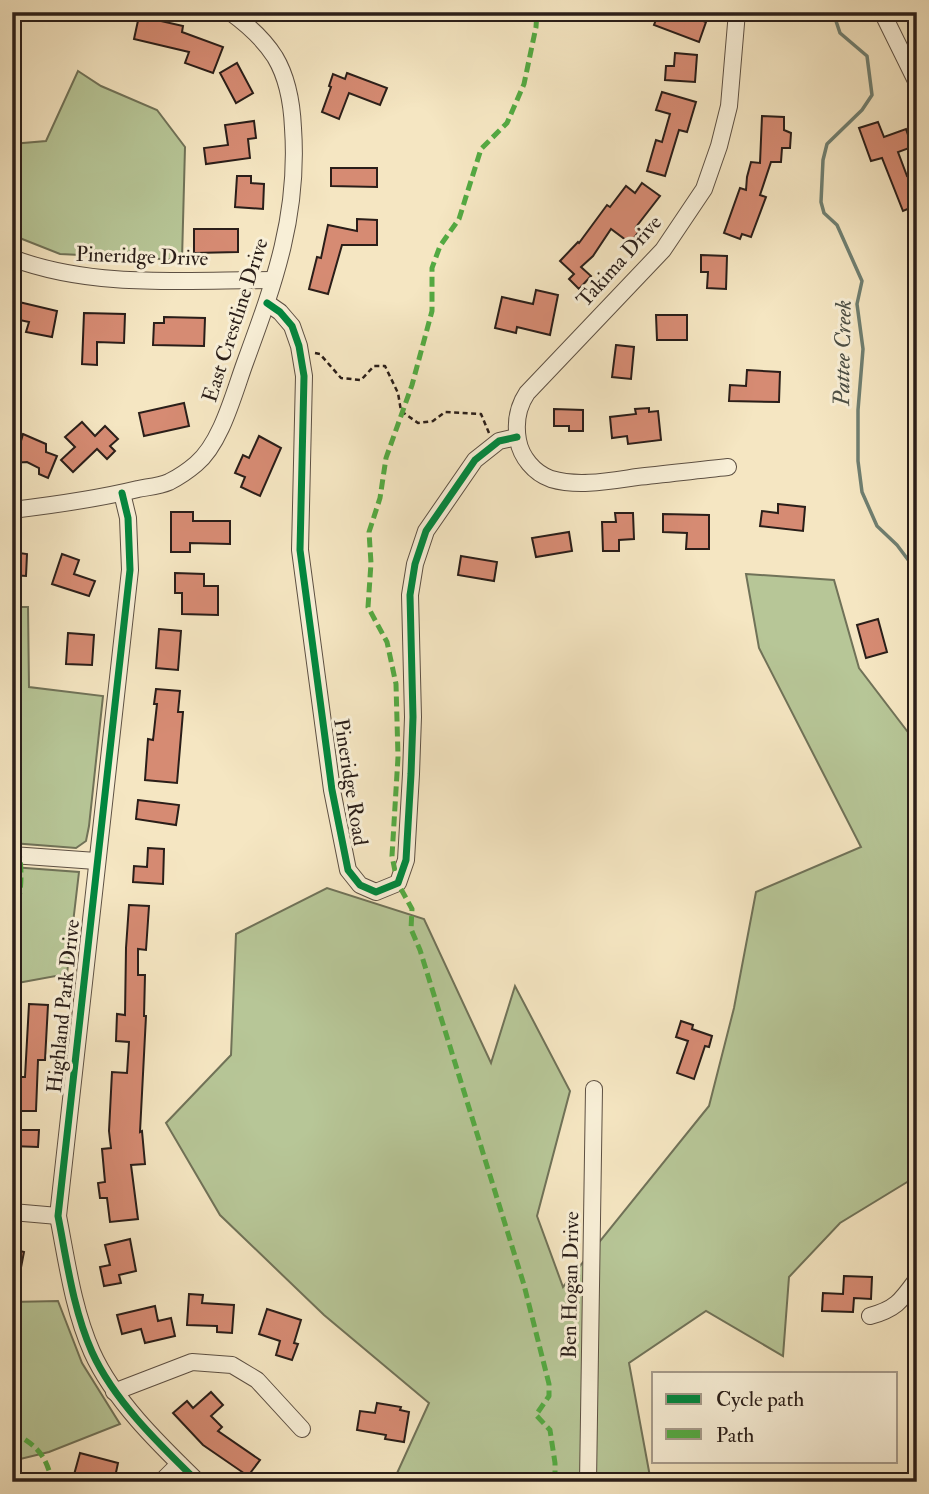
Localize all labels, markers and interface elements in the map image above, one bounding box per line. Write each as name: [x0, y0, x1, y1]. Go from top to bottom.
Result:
street label: Takima Drive: [571, 209, 668, 313]
street label: East Crestline Drive: [196, 234, 275, 406]
street label: Pineridge Drive: [75, 241, 209, 272]
water label: Pattee Creek: [827, 300, 858, 407]
street label: Pineridge Road: [327, 717, 374, 848]
street label: Highland Park Drive: [41, 918, 86, 1094]
street label: Ben Hogan Drive: [556, 1211, 585, 1359]
legend: [652, 1372, 898, 1462]
text: Cycle path: [716, 1386, 804, 1413]
text: Path: [716, 1422, 754, 1449]

